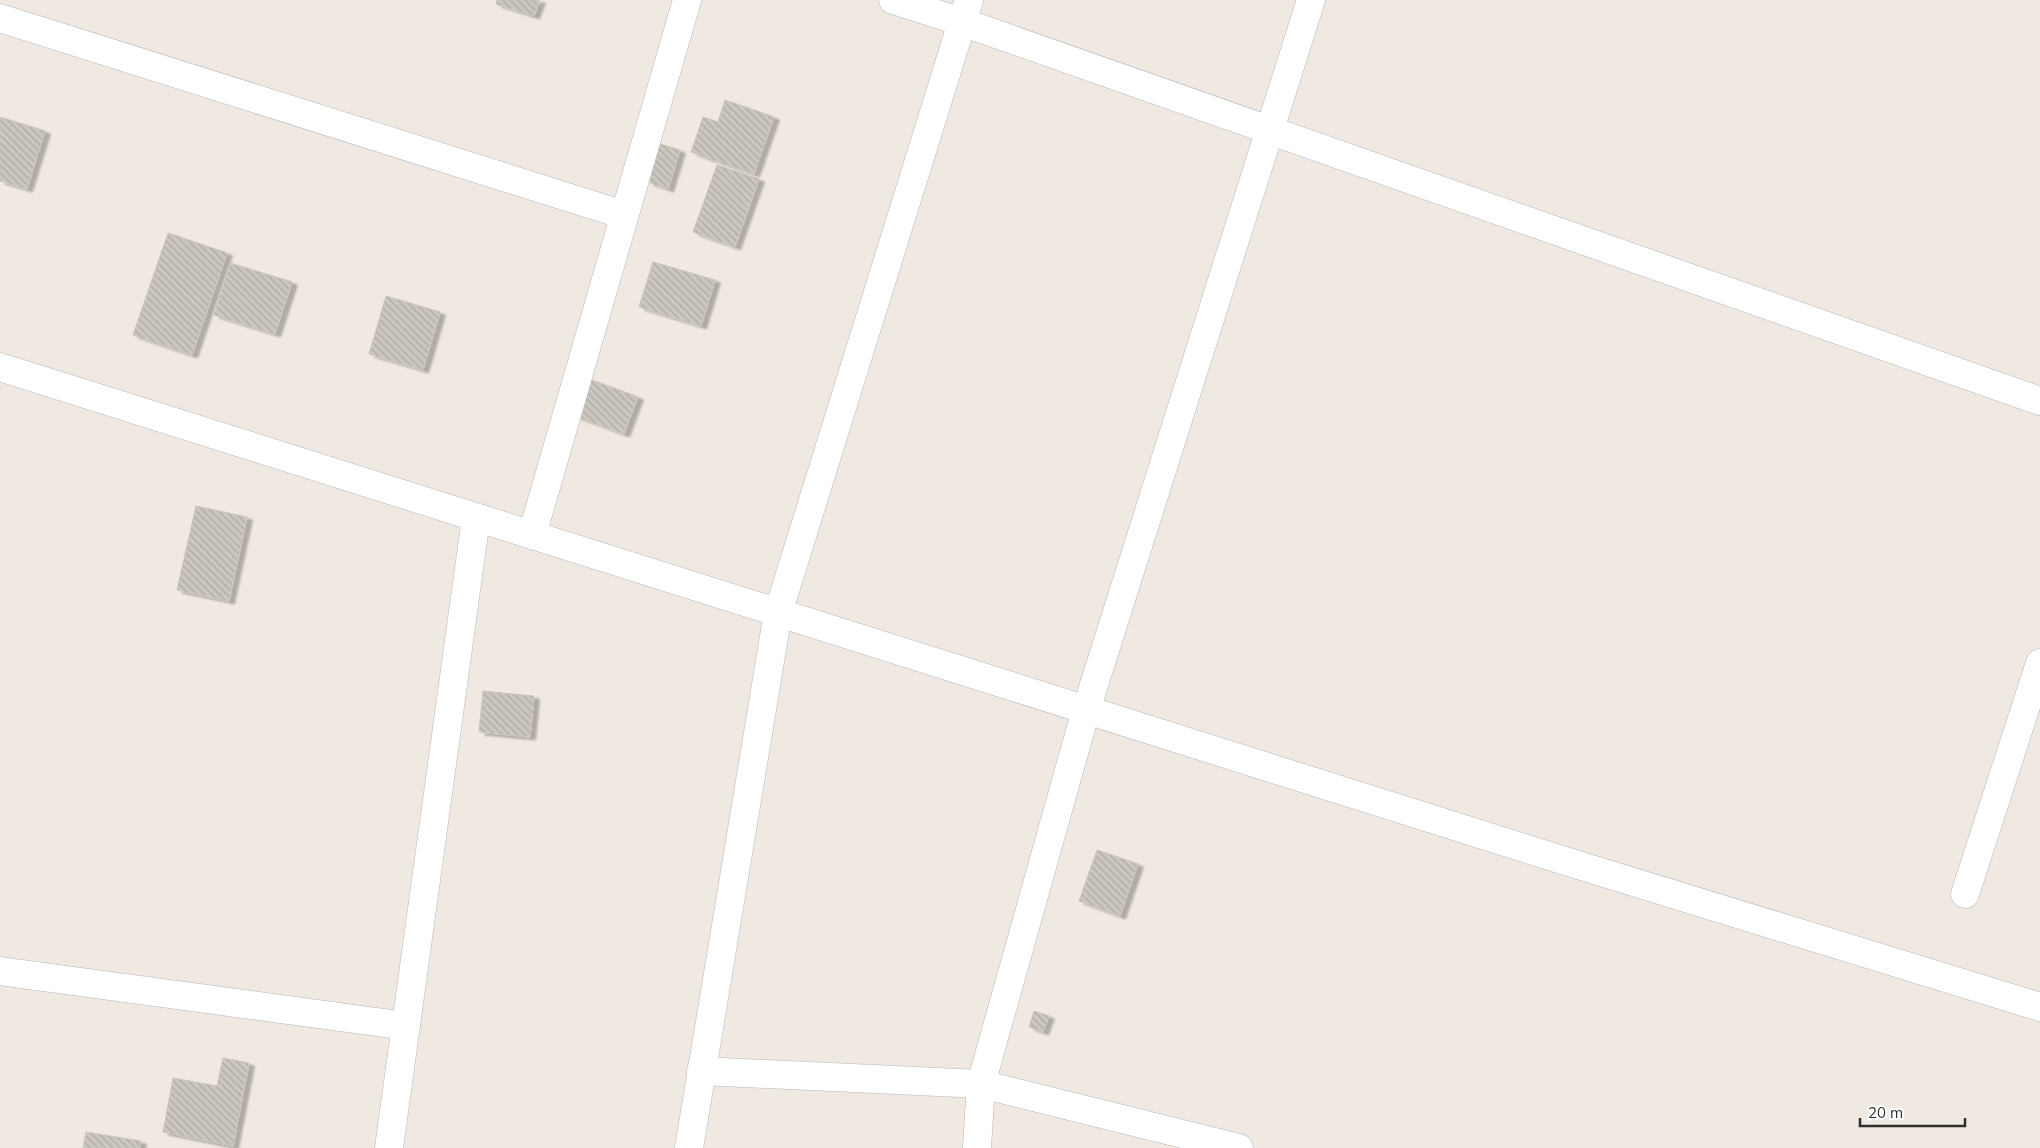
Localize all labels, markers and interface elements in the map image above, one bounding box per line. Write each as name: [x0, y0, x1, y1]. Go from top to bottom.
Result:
scale bar: [1860, 1096, 1965, 1128]
text: 20 m: [1868, 1103, 1903, 1122]

